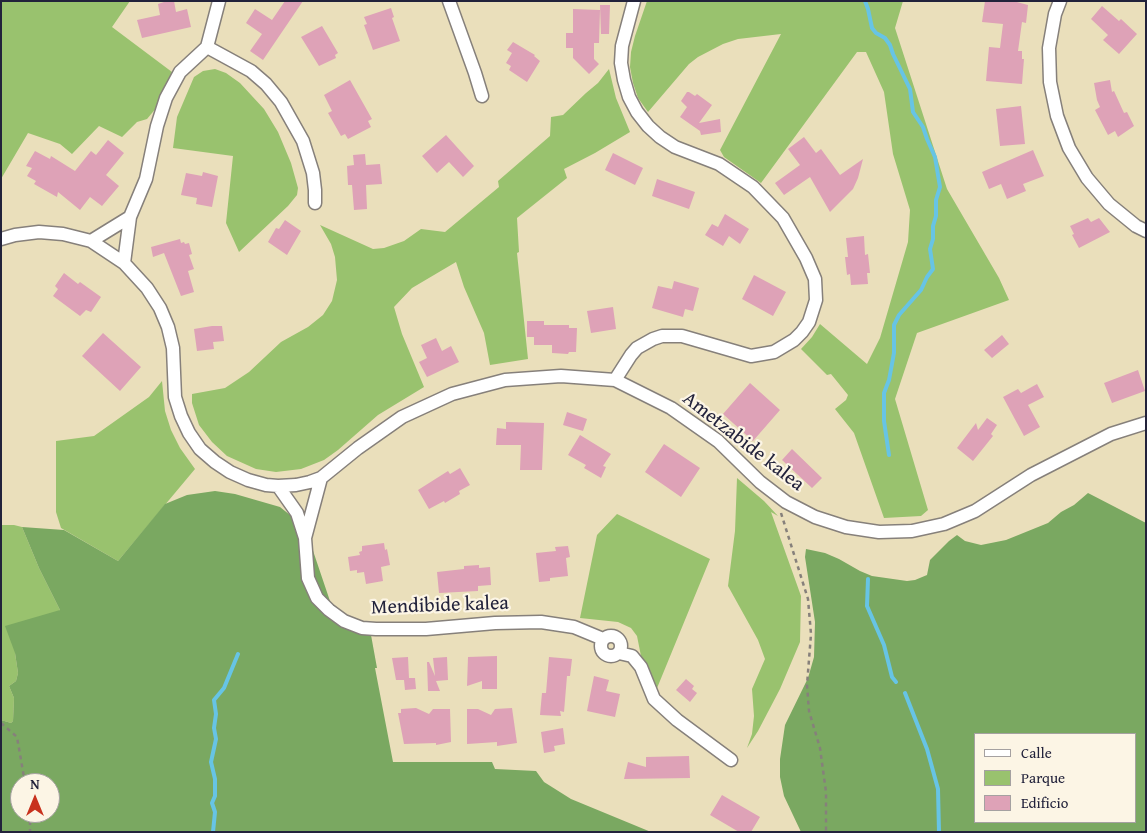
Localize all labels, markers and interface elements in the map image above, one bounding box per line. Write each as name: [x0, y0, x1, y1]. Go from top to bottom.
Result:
street label: Ametzabide kalea: [677, 387, 809, 497]
street label: Mendibide kalea: [371, 592, 509, 620]
legend: [974, 733, 1137, 823]
text: Calle: [1021, 742, 1052, 763]
text: Parque: [1021, 767, 1065, 788]
north arrow: [10, 773, 60, 823]
text: N: [30, 774, 40, 794]
text: Edificio: [1021, 792, 1068, 813]

